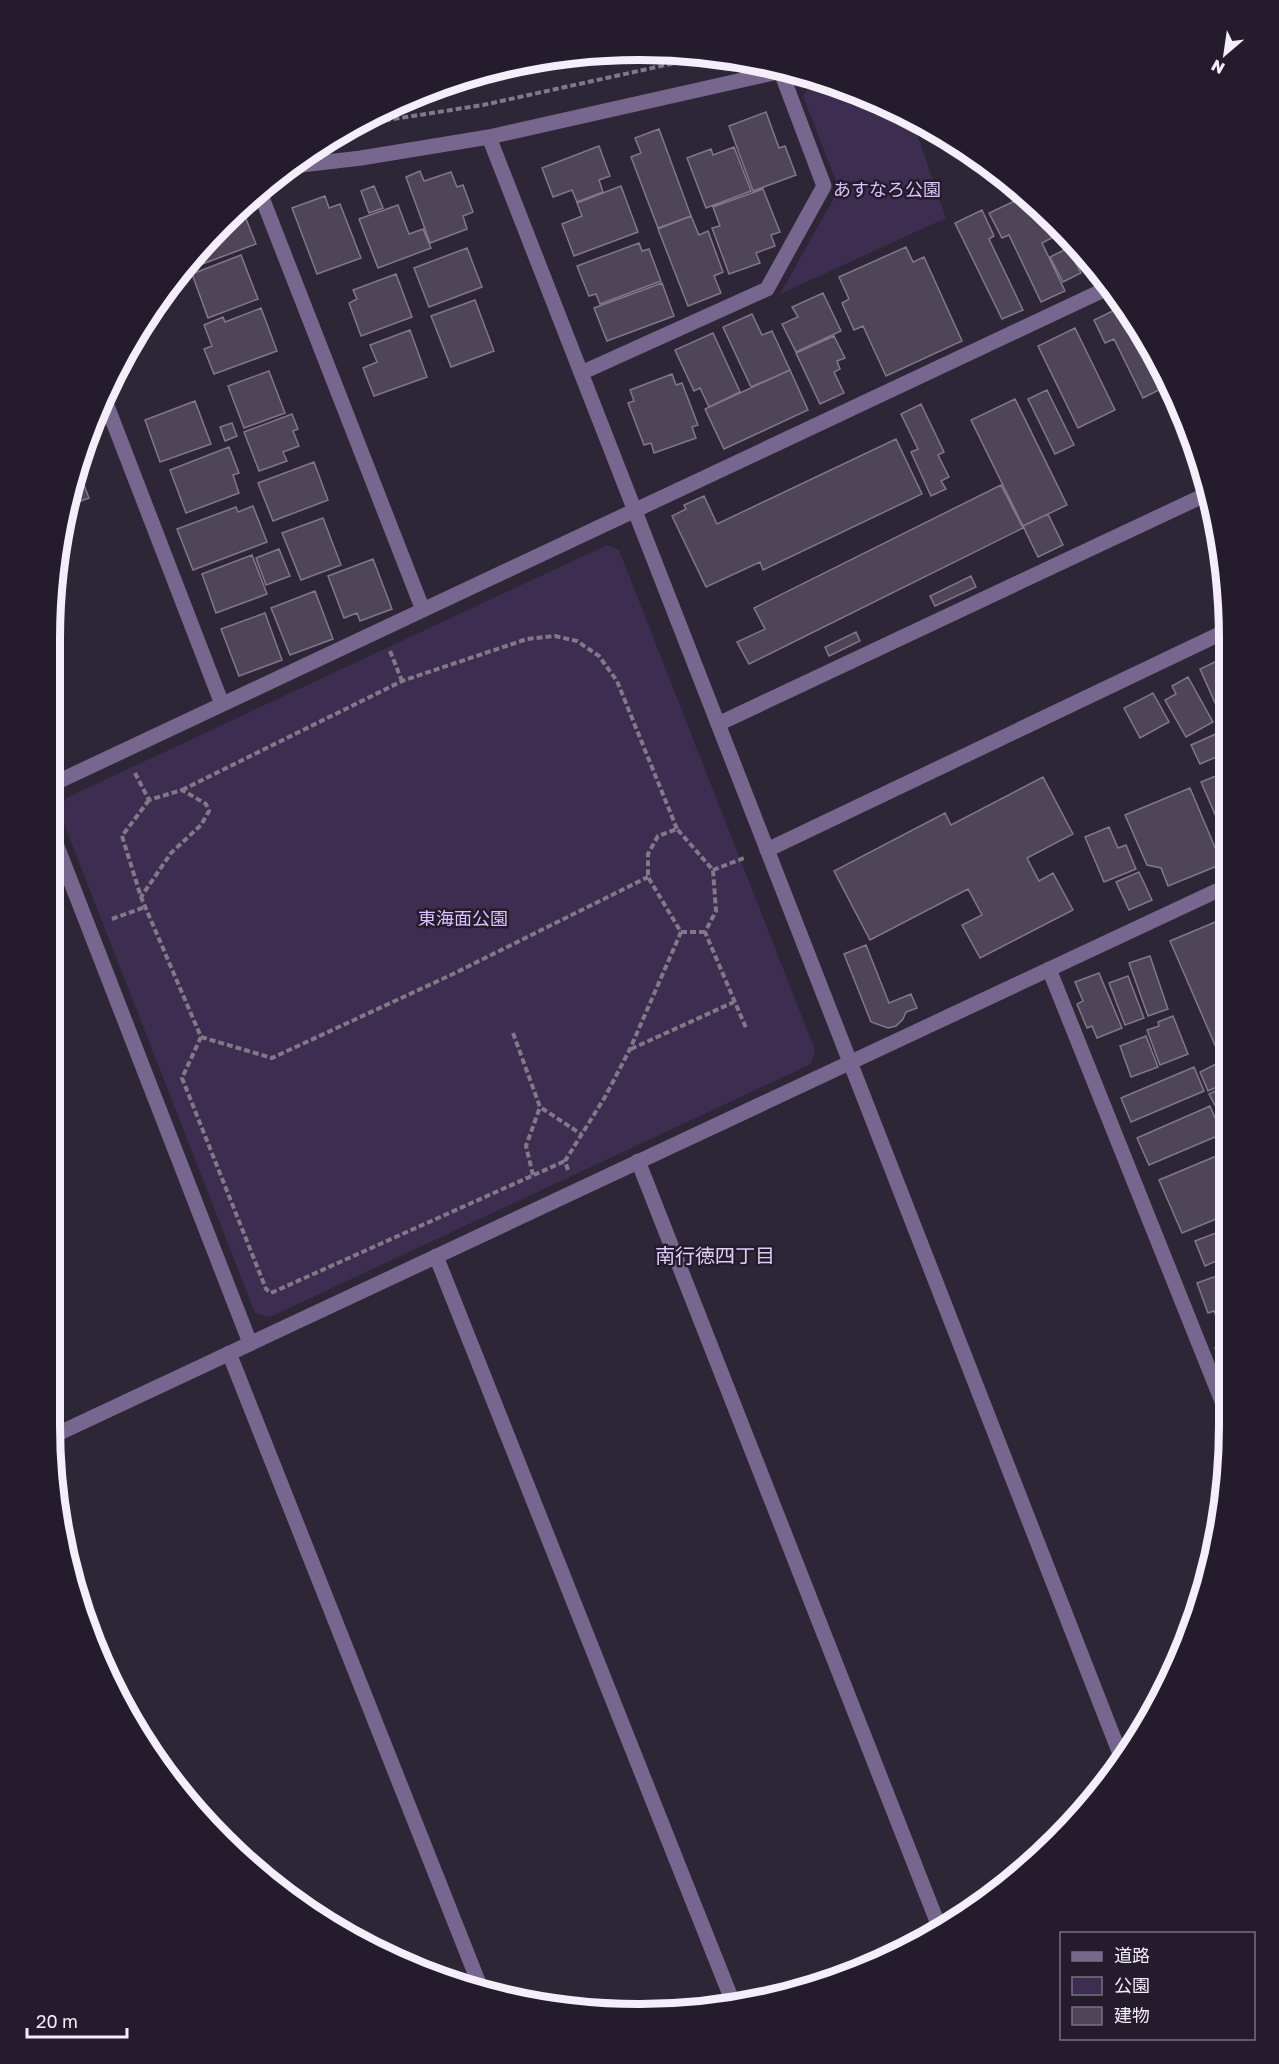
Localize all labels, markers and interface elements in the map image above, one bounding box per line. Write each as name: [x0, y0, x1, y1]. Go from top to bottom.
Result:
north arrow: [1195, 24, 1255, 84]
text: N: [1208, 55, 1228, 79]
park label: あすなろ公園: [833, 178, 941, 200]
park label: 東海面公園: [418, 907, 508, 929]
district label: 南行徳四丁目: [655, 1243, 775, 1267]
legend: [1060, 1932, 1255, 2040]
text: 道路: [1114, 1944, 1150, 1966]
text: 公園: [1114, 1974, 1150, 1996]
scale bar: [27, 2001, 128, 2039]
text: 建物: [1114, 2004, 1150, 2026]
text: 20 m: [36, 2010, 78, 2032]

